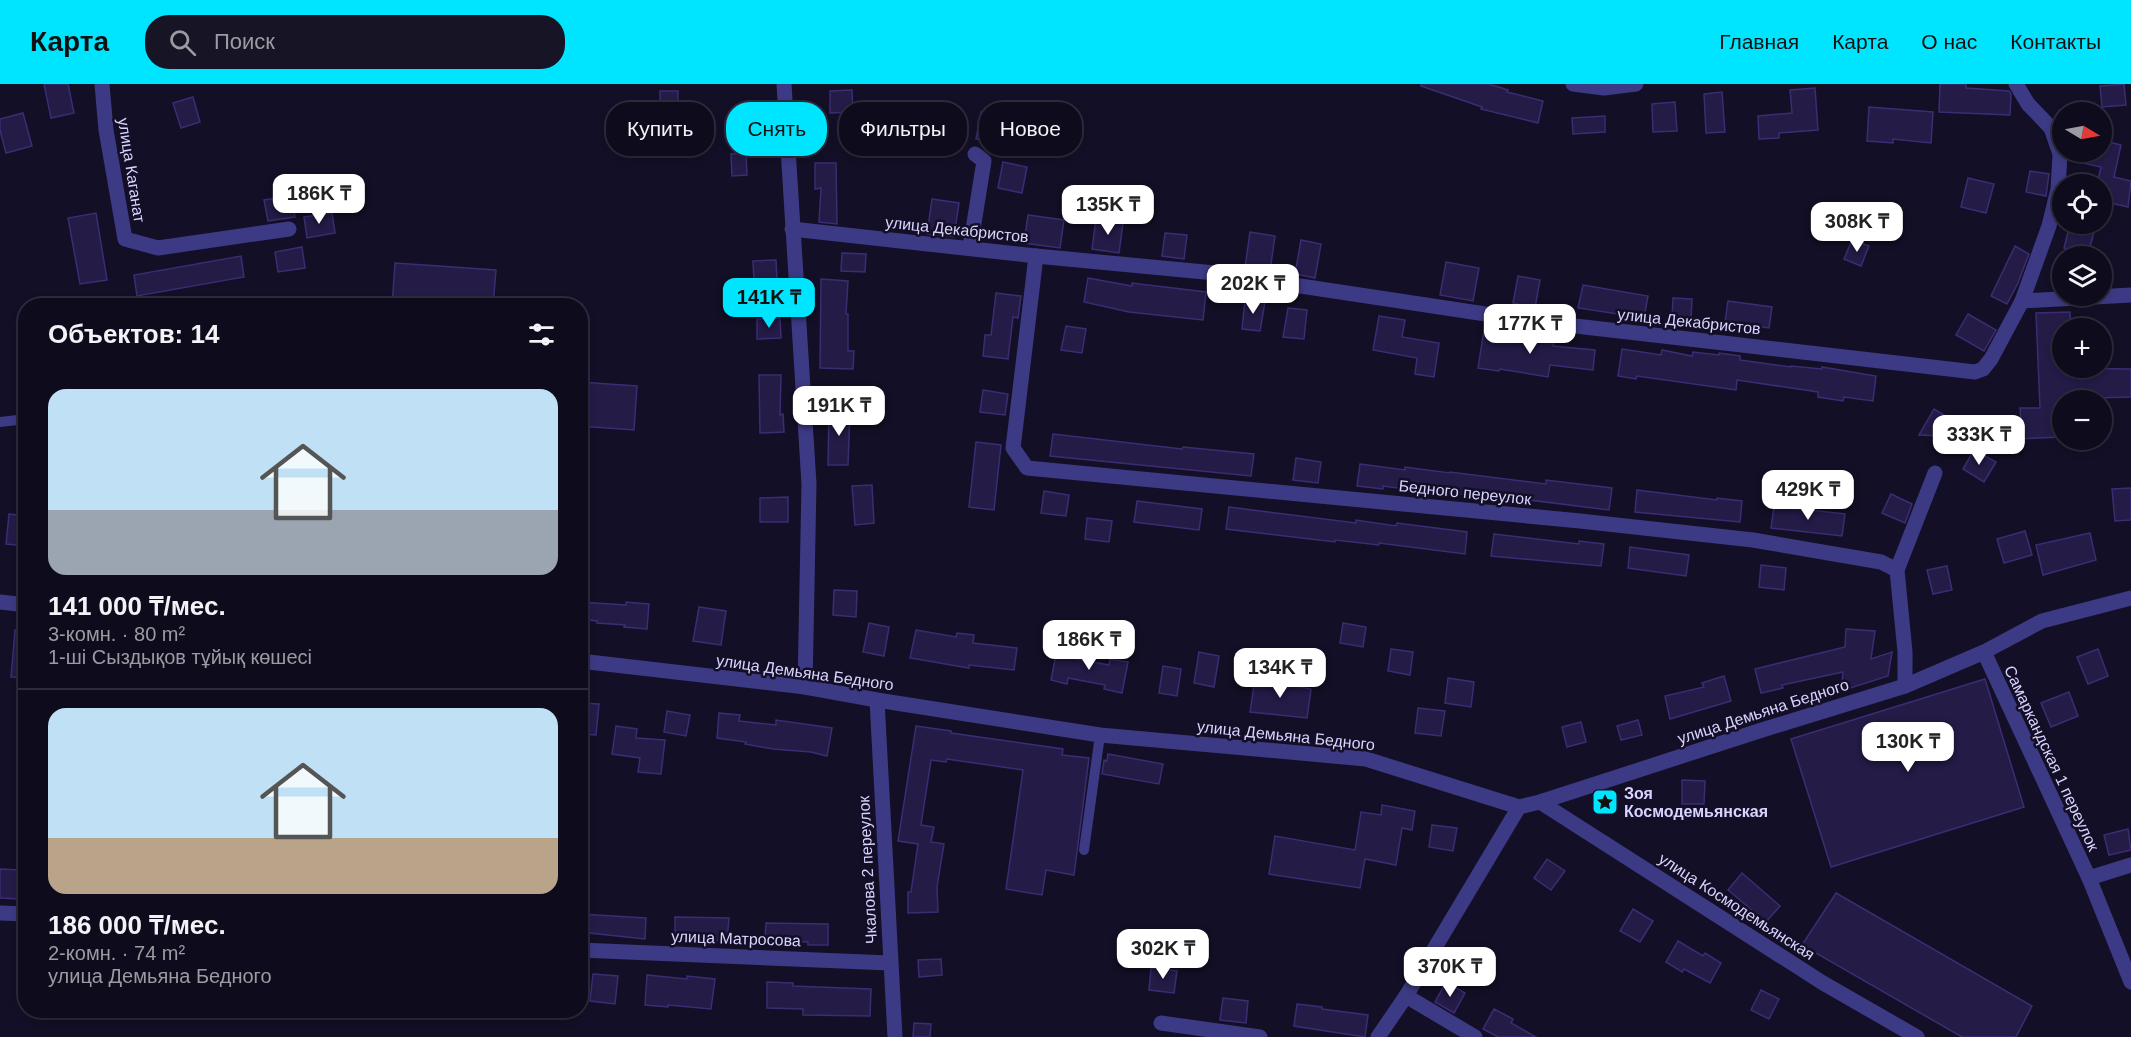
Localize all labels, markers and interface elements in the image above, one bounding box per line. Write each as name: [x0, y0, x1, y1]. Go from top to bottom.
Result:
search box: [145, 15, 565, 69]
text: Карта: [30, 26, 109, 57]
icon: search: [166, 26, 199, 59]
text: Поиск: [214, 29, 275, 54]
text: Главная: [1719, 30, 1799, 53]
text: Карта: [1832, 30, 1888, 53]
text: О нас: [1921, 30, 1977, 53]
text: Контакты: [2010, 30, 2101, 53]
chip: Купить: [606, 102, 714, 156]
chip: Снять: [726, 102, 827, 156]
chip: Фильтры: [839, 102, 967, 156]
chip: Новое: [979, 102, 1082, 156]
north arrow: [2052, 102, 2112, 162]
map controls: [2052, 102, 2112, 450]
street label: улица Каганат: [115, 117, 148, 224]
pin: 186K ₸: [270, 174, 368, 225]
button: locate: [2052, 174, 2112, 234]
text: 186K ₸: [287, 182, 351, 204]
pin: 135K ₸: [1059, 185, 1157, 236]
text: 135K ₸: [1076, 193, 1140, 215]
pin: 308K ₸: [1808, 202, 1906, 253]
text: 308K ₸: [1825, 210, 1889, 232]
street label: улица Декабристов: [884, 214, 1029, 245]
button: layers: [2052, 246, 2112, 306]
pin: 202K ₸: [1204, 264, 1302, 315]
text: 202K ₸: [1221, 272, 1285, 294]
pin: 141K ₸: [720, 278, 818, 329]
text: 141K ₸: [737, 286, 801, 308]
pin: 177K ₸: [1481, 304, 1579, 355]
street label: улица Декабристов: [1616, 306, 1761, 337]
text: 177K ₸: [1498, 312, 1562, 334]
icon: filters: [525, 318, 558, 351]
button: +: [2052, 318, 2112, 378]
text: Объектов: 14: [48, 319, 219, 349]
pin: 191K ₸: [790, 386, 888, 437]
button: −: [2052, 390, 2112, 450]
text: 191K ₸: [807, 394, 871, 416]
pin: 333K ₸: [1930, 415, 2028, 466]
text: 333K ₸: [1947, 423, 2011, 445]
icon: home: [249, 428, 357, 536]
pin: 429K ₸: [1759, 470, 1857, 521]
street label: Бедного переулок: [1398, 477, 1533, 508]
text: 429K ₸: [1776, 478, 1840, 500]
text: 141 000 ₸/мес.: [48, 591, 226, 621]
pin: 186K ₸: [1040, 620, 1138, 671]
text: 3-комн. · 80 m²: [48, 623, 185, 645]
text: 186K ₸: [1057, 628, 1121, 650]
text: 1-ші Сыздықов тұйық көшесі: [48, 646, 312, 668]
pin: 134K ₸: [1231, 648, 1329, 699]
street label: улица Демьяна Бедного: [715, 652, 895, 693]
text: 134K ₸: [1248, 656, 1312, 678]
street label: Самаркандская 1 переулок: [2001, 663, 2103, 855]
street label: улица Демьяна Бедного: [1675, 676, 1851, 747]
street label: улица Демьяна Бедного: [1196, 718, 1376, 753]
pin: 130K ₸: [1859, 722, 1957, 773]
text: 130K ₸: [1876, 730, 1940, 752]
icon: home: [249, 747, 357, 855]
place label: Зоя Космодемьянская: [1624, 785, 1768, 820]
place icon: Зоя Космодемьянская: [1590, 787, 1620, 817]
street label: Чкалова 2 переулок: [855, 794, 880, 945]
street label: улица Космодемьянская: [1656, 850, 1818, 963]
text: 186 000 ₸/мес.: [48, 910, 226, 940]
street label: улица Матросова: [671, 928, 801, 949]
pin: 302K ₸: [1114, 929, 1212, 980]
text: 302K ₸: [1131, 937, 1195, 959]
text: 2-комн. · 74 m²: [48, 942, 185, 964]
pin: 370K ₸: [1401, 947, 1499, 998]
text: 370K ₸: [1418, 955, 1482, 977]
text: улица Демьяна Бедного: [48, 965, 272, 987]

